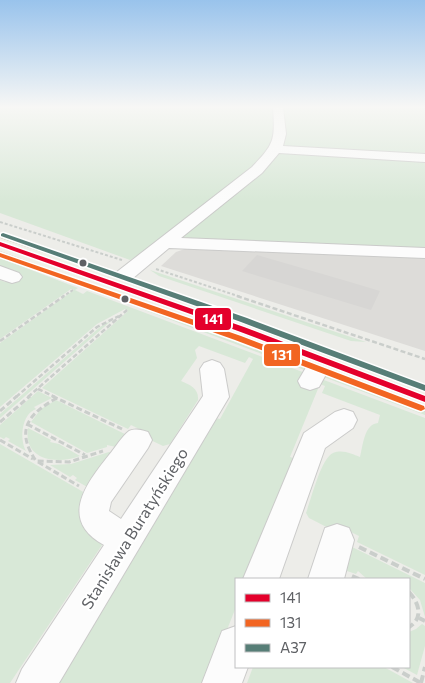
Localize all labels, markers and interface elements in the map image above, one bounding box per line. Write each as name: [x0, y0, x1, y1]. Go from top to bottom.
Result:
unlabelled marker: [78, 258, 88, 268]
unlabelled marker: [120, 294, 130, 304]
line badge: 141: [194, 307, 232, 331]
text: 141: [203, 310, 223, 327]
line badge: 131: [263, 343, 301, 367]
text: 131: [272, 346, 292, 363]
street label: Stanisława Buratyńskiego: [77, 444, 191, 612]
legend: [235, 578, 410, 668]
text: 141: [280, 588, 301, 606]
text: 131: [280, 613, 301, 631]
text: A37: [280, 638, 307, 656]

